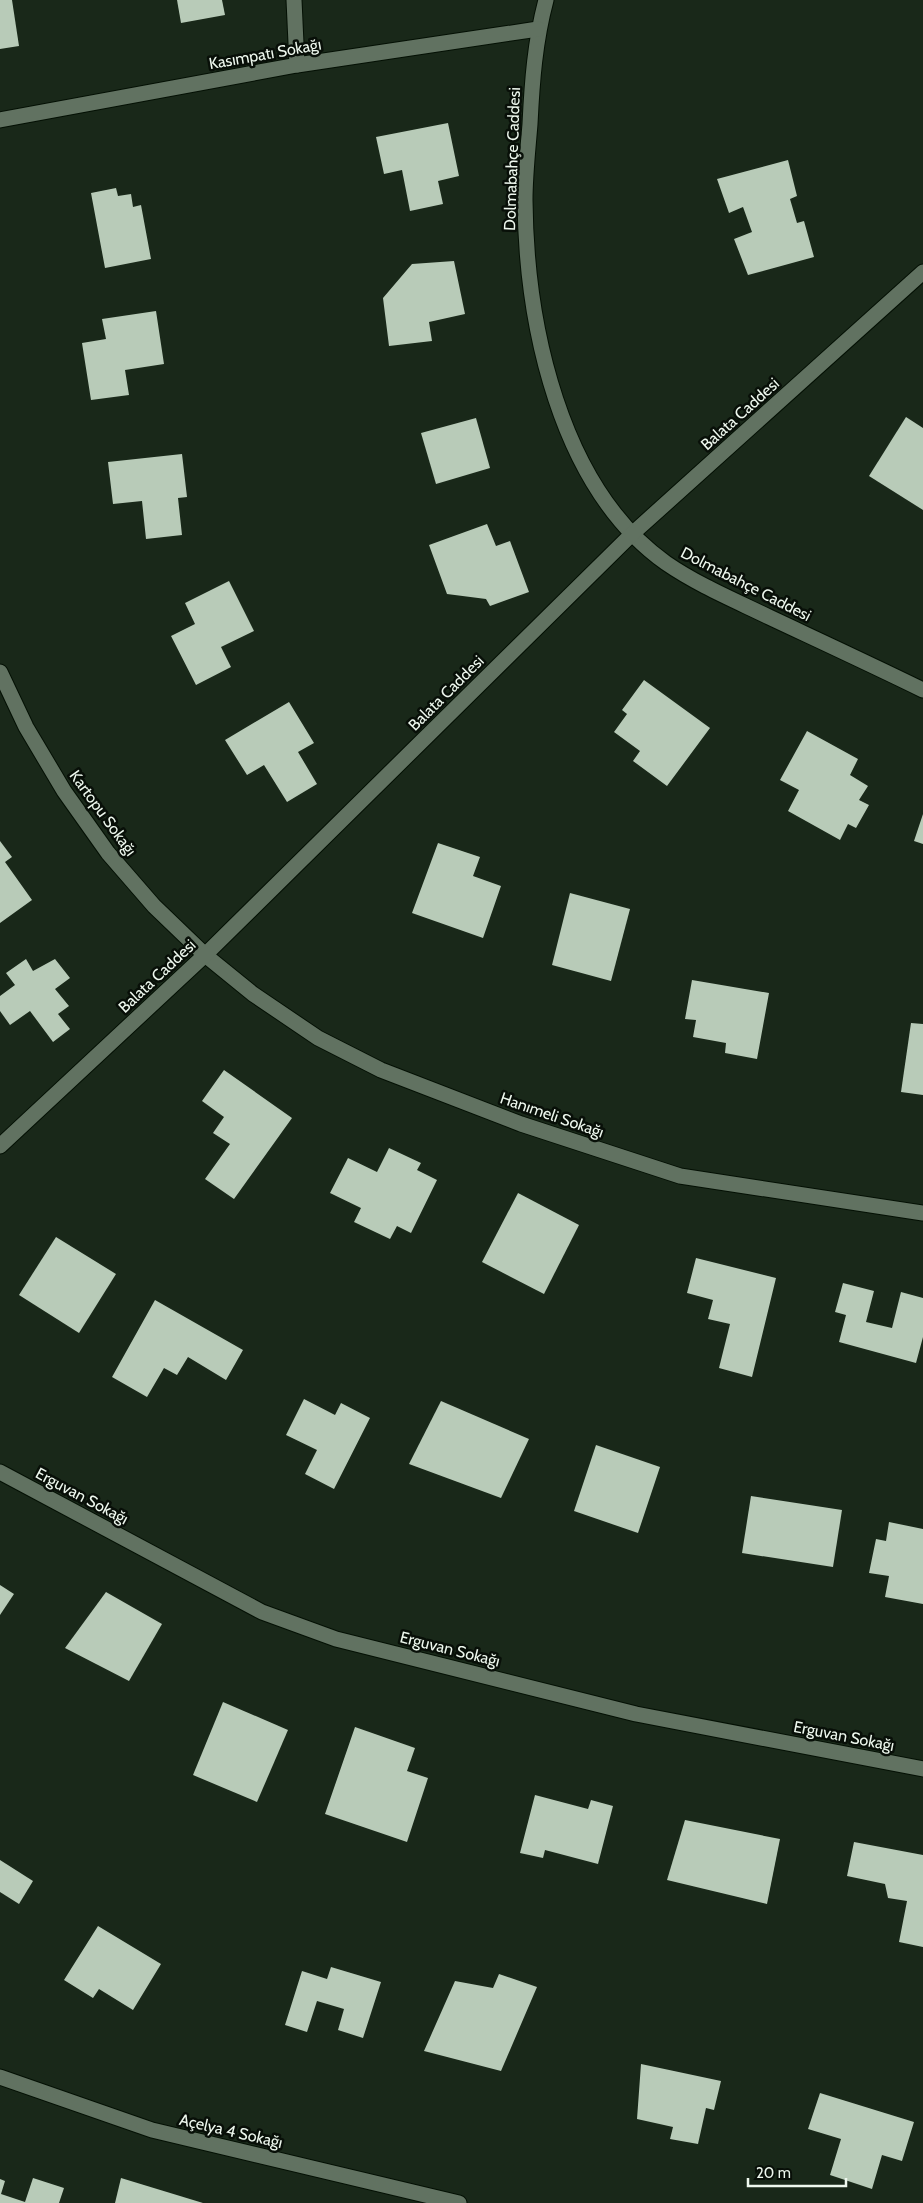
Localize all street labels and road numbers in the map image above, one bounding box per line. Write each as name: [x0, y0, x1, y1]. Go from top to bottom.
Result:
street label: Kasımpatı Sokağı: [207, 35, 323, 73]
street label: Dolmabahçe Caddesi: [500, 87, 524, 231]
street label: Balata Caddesi: [697, 374, 783, 454]
street label: Dolmabahçe Caddesi: [678, 543, 814, 625]
street label: Balata Caddesi: [404, 651, 488, 735]
street label: Kartopu Sokağı: [66, 767, 140, 859]
street label: Balata Caddesi: [114, 935, 200, 1017]
street label: Hanımeli Sokağı: [498, 1088, 606, 1142]
street label: Erguvan Sokağı: [32, 1464, 132, 1528]
street label: Erguvan Sokağı: [398, 1627, 502, 1671]
street label: Erguvan Sokağı: [792, 1717, 896, 1755]
street label: Açelya 4 Sokağı: [178, 2110, 284, 2152]

